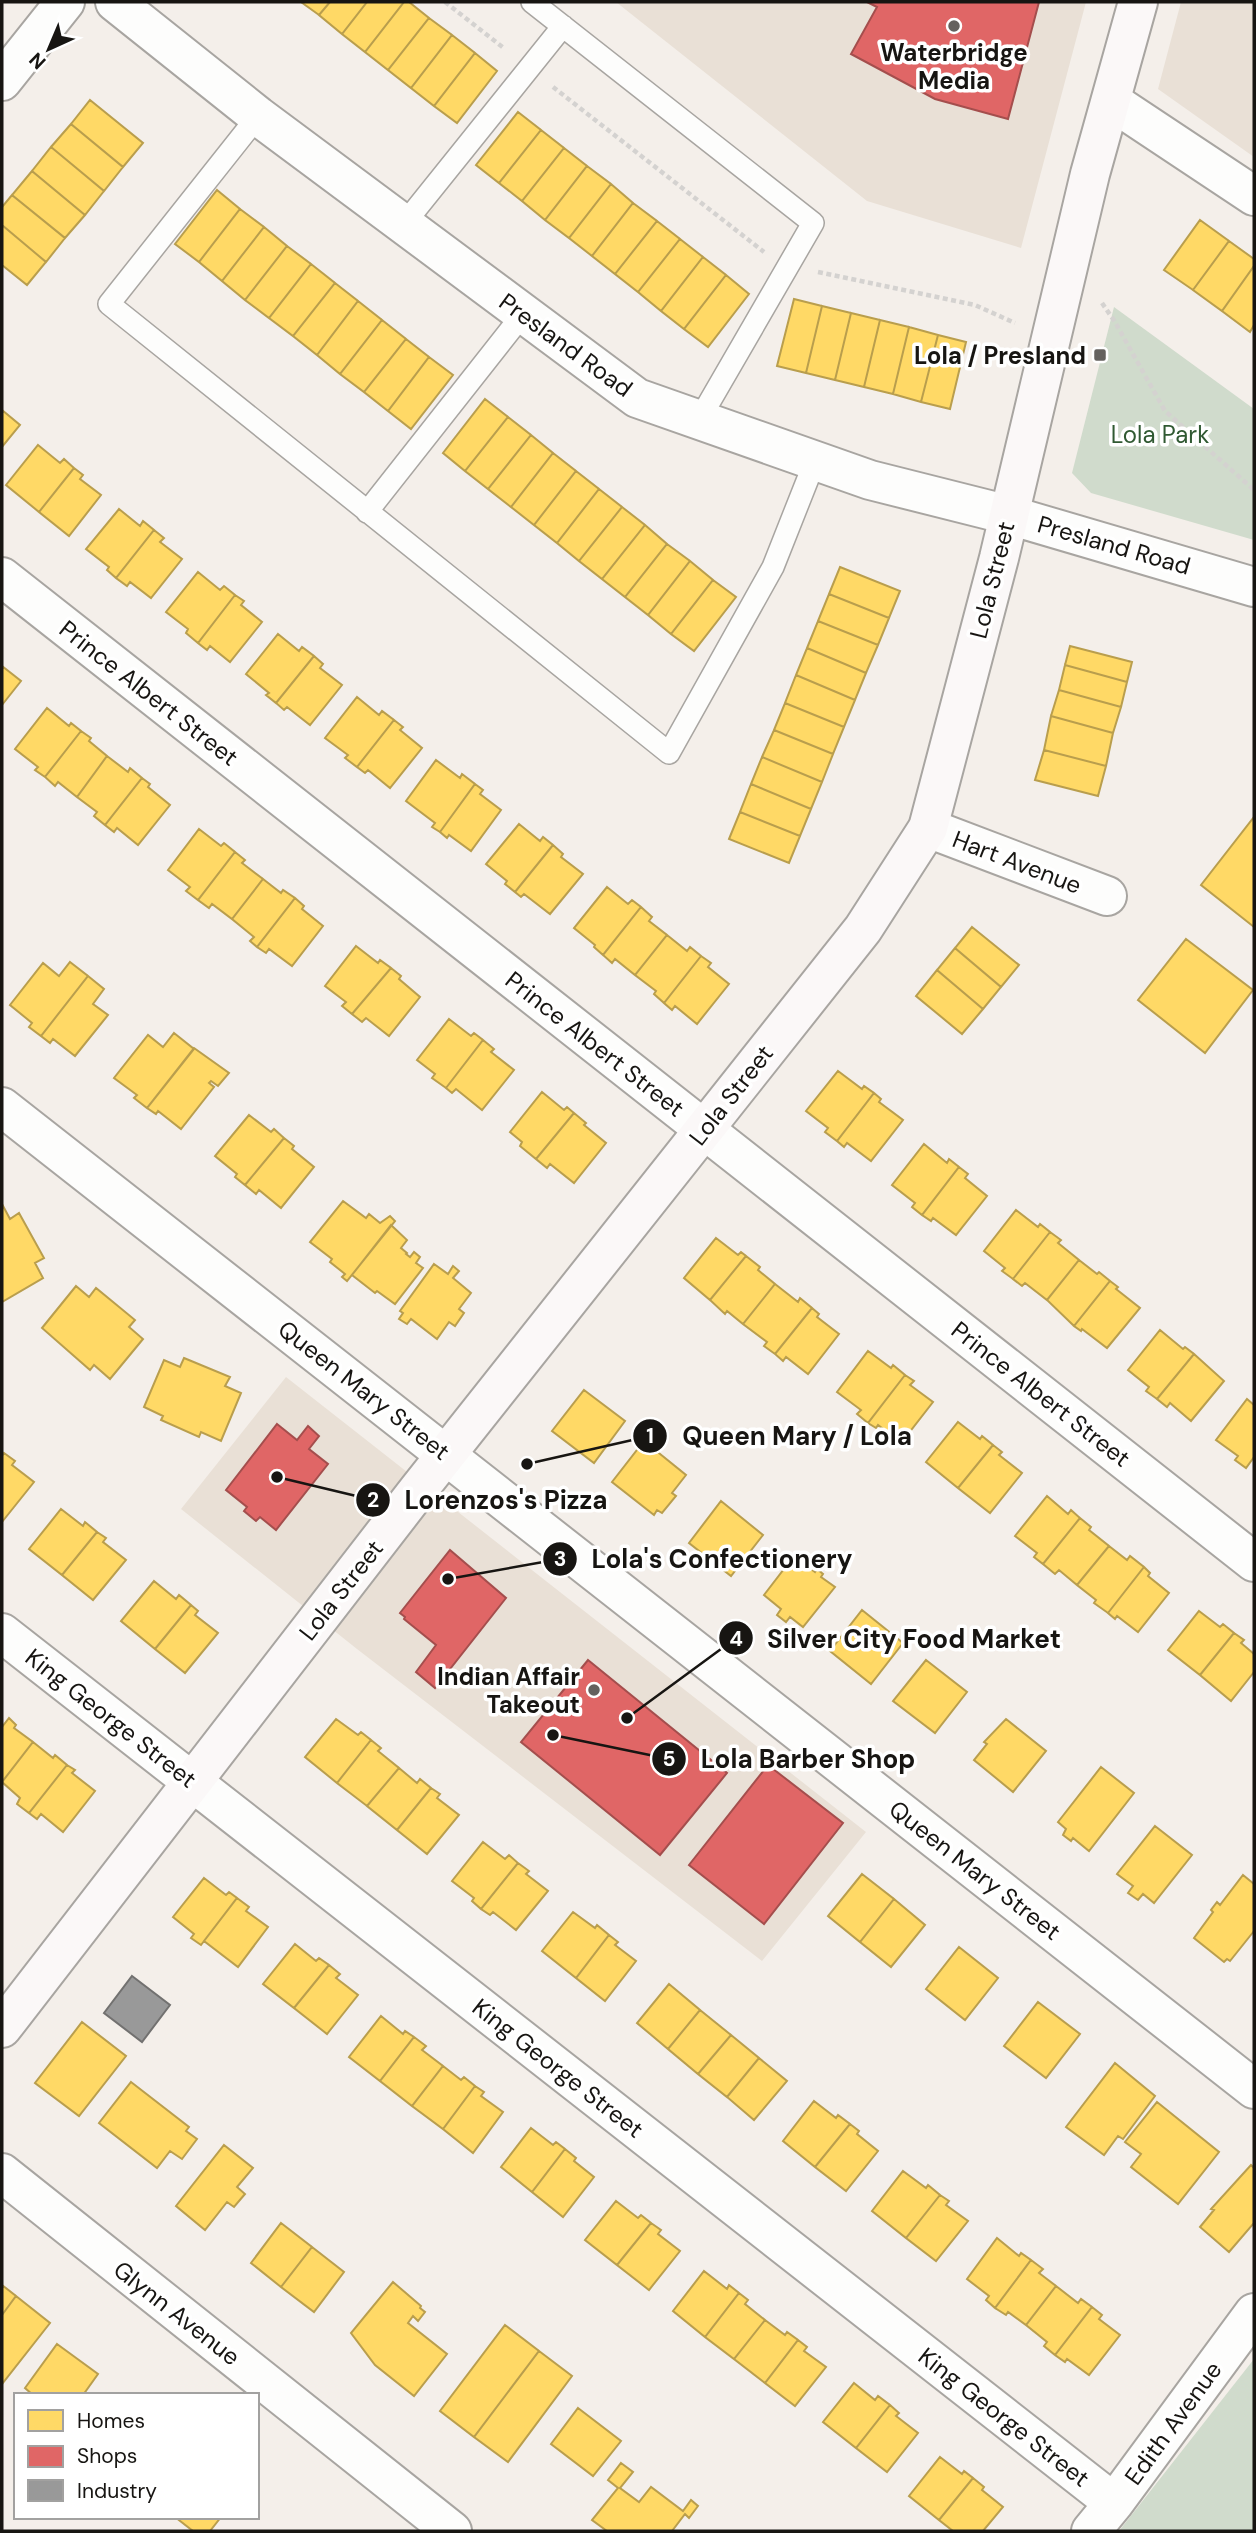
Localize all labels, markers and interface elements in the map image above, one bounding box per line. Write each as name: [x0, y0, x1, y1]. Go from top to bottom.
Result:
north arrow: [14, 14, 84, 84]
marker: Waterbridge Media: [946, 18, 962, 34]
place label: Waterbridge Media: [880, 37, 1028, 96]
text: N: [24, 47, 51, 75]
street label: Presland Road: [493, 286, 639, 404]
place label: Lola / Presland: [914, 340, 1086, 371]
marker: Lola / Presland: [1092, 347, 1108, 363]
park label: Lola Park: [1111, 419, 1209, 450]
street label: Presland Road: [1034, 508, 1194, 582]
street label: Lola Street: [963, 518, 1021, 642]
street label: Prince Albert Street: [53, 613, 245, 773]
street label: Hart Avenue: [948, 823, 1086, 901]
street label: Prince Albert Street: [499, 964, 691, 1124]
street label: Lola Street: [682, 1038, 780, 1152]
street label: Queen Mary Street: [272, 1313, 456, 1467]
street label: Prince Albert Street: [945, 1314, 1137, 1474]
callout: Queen Mary / Lola: [633, 1412, 926, 1459]
text: Queen Mary / Lola: [682, 1419, 912, 1453]
text: 1: [646, 1422, 654, 1450]
callout: Lorenzos's Pizza: [355, 1476, 621, 1523]
text: Lorenzos's Pizza: [404, 1483, 608, 1517]
text: 2: [367, 1486, 379, 1514]
street label: Lola Street: [292, 1533, 390, 1647]
callout: Lola's Confectionery: [543, 1535, 866, 1582]
text: Lola's Confectionery: [592, 1542, 853, 1576]
text: 3: [554, 1545, 566, 1573]
callout: Silver City Food Market: [718, 1615, 1075, 1662]
text: Silver City Food Market: [767, 1622, 1061, 1656]
text: 4: [729, 1625, 743, 1653]
street label: King George Street: [19, 1641, 203, 1795]
place label: Indian Affair Takeout: [437, 1661, 580, 1720]
marker: Indian Affair Takeout: [586, 1682, 602, 1698]
callout: Lola Barber Shop: [652, 1735, 929, 1782]
text: Lola Barber Shop: [701, 1742, 915, 1776]
text: 5: [662, 1745, 676, 1773]
street label: Queen Mary Street: [883, 1793, 1067, 1947]
street label: King George Street: [466, 1991, 650, 2145]
street label: Glynn Avenue: [107, 2254, 247, 2372]
street label: King George Street: [912, 2340, 1096, 2494]
street label: Edith Avenue: [1118, 2355, 1228, 2491]
legend: [14, 2393, 259, 2519]
text: Homes: [77, 2407, 145, 2435]
text: Shops: [77, 2442, 137, 2470]
text: Industry: [77, 2477, 157, 2505]

